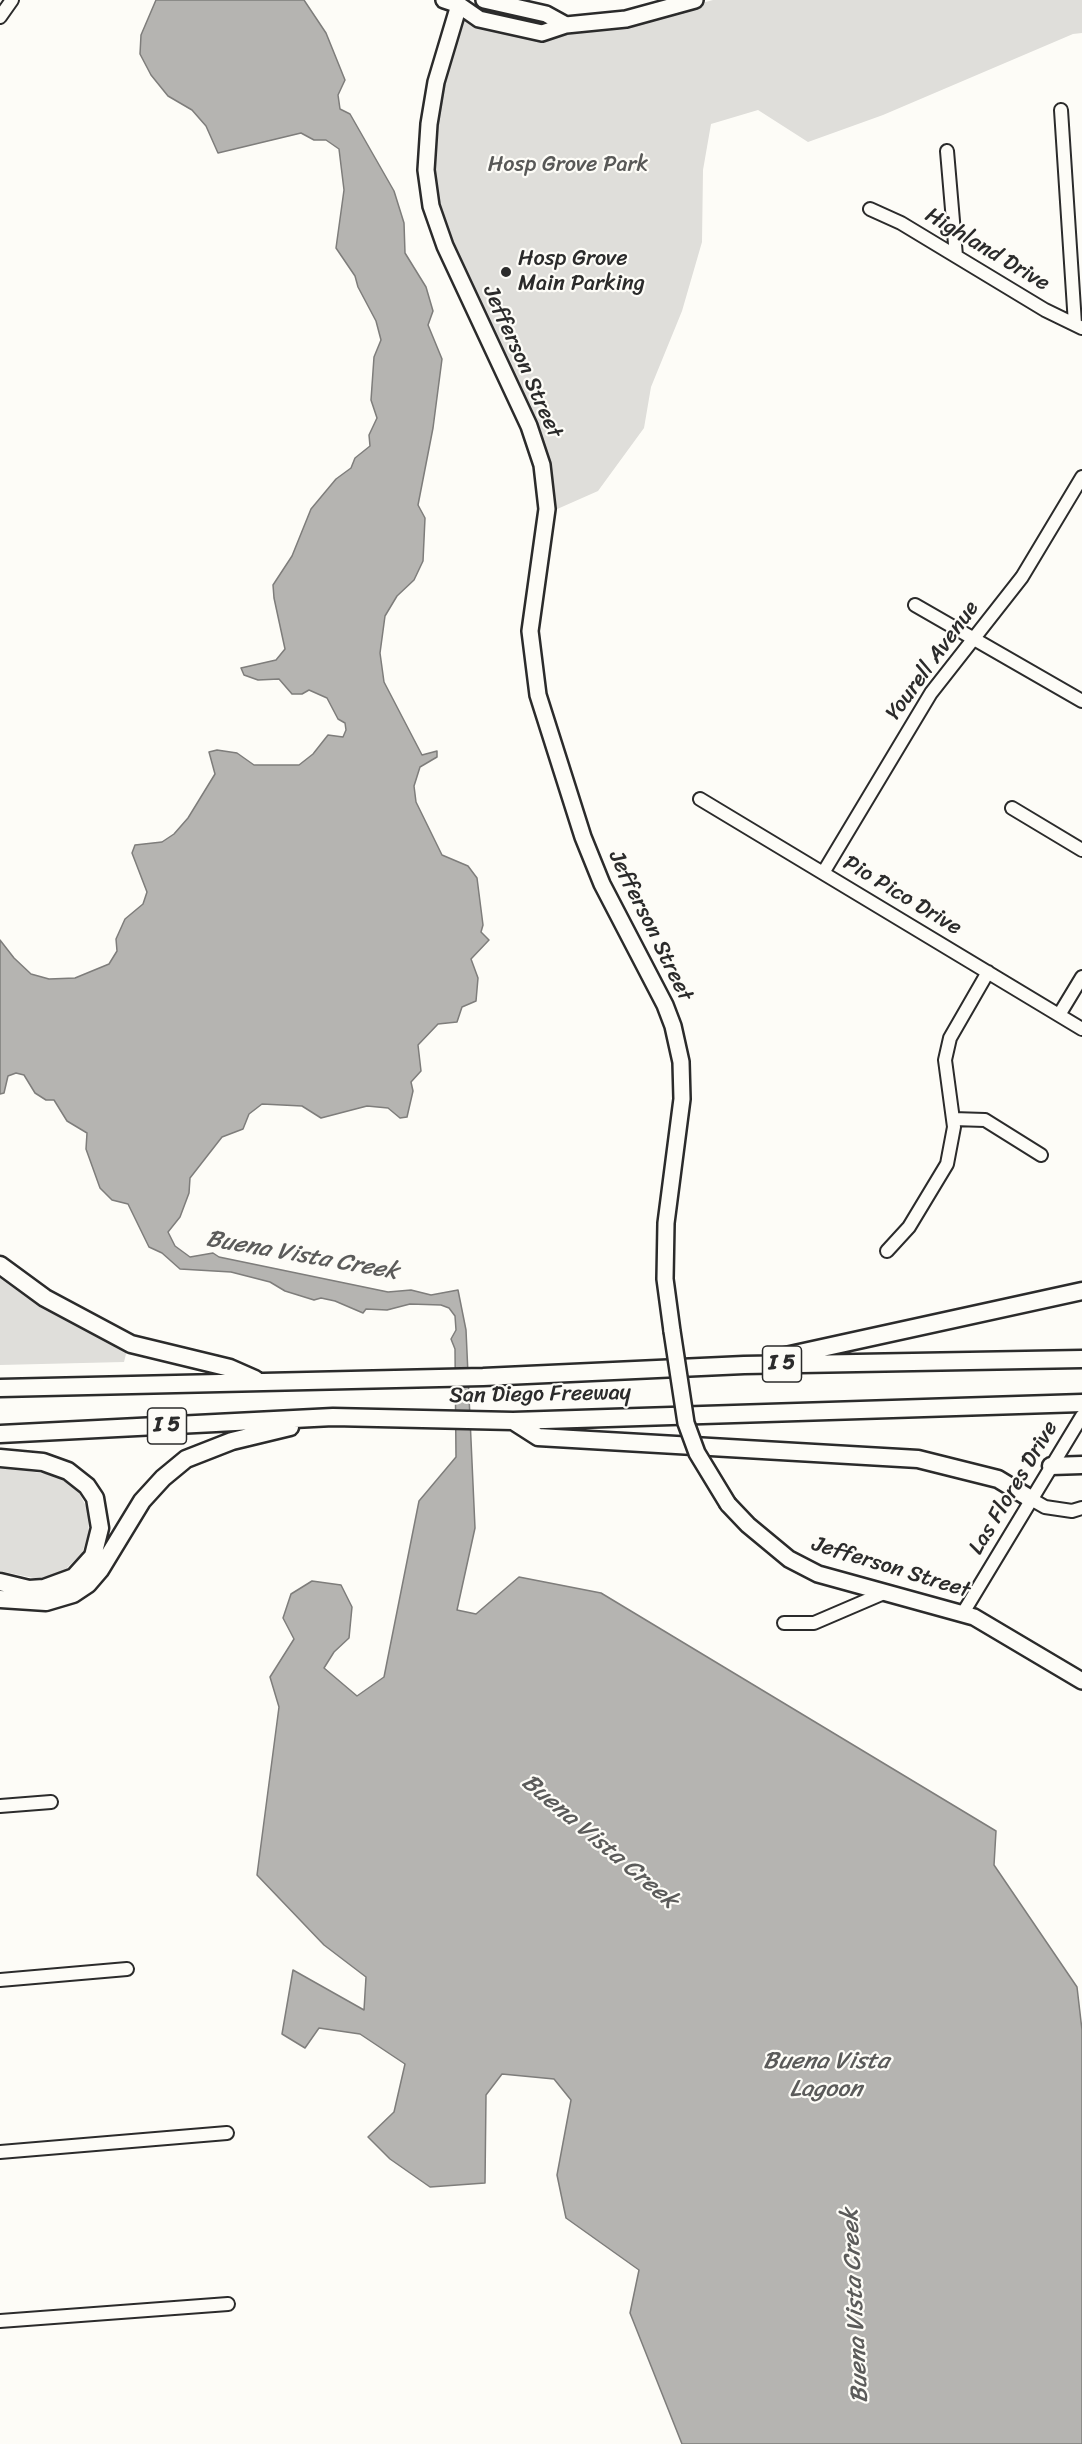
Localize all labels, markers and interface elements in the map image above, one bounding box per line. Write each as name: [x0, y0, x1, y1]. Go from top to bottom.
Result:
park label: Hosp Grove Park: [488, 152, 648, 178]
street label: Highland Drive: [920, 202, 1054, 298]
place label: Hosp Grove Main Parking: [518, 246, 645, 298]
marker: Hosp Grove Main Parking: [499, 265, 513, 279]
street label: Jefferson Street: [477, 282, 567, 442]
street label: Yourell Avenue: [881, 596, 985, 726]
street label: Jefferson Street: [602, 846, 698, 1006]
street label: Pio Pico Drive: [838, 850, 966, 942]
water label: Buena Vista Creek: [204, 1225, 400, 1287]
road number: I 5: [762, 1346, 802, 1382]
street label: San Diego Freeway: [449, 1380, 631, 1410]
road number: I 5: [148, 1408, 186, 1444]
street label: Las Flores Drive: [964, 1416, 1064, 1560]
street label: Jefferson Street: [809, 1531, 973, 1605]
water label: Buena Vista Creek: [515, 1768, 683, 1916]
water label: Buena Vista Lagoon: [763, 2048, 889, 2104]
water label: Buena Vista Creek: [837, 2208, 875, 2404]

